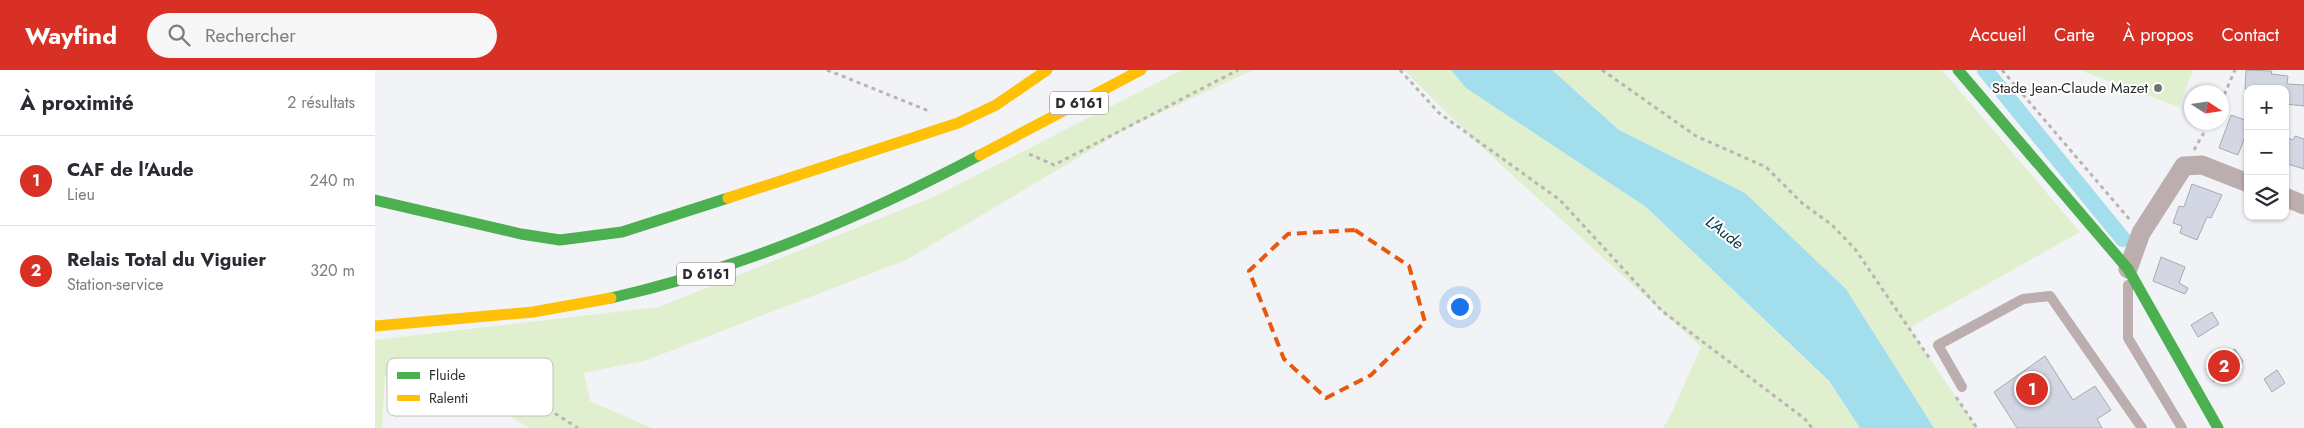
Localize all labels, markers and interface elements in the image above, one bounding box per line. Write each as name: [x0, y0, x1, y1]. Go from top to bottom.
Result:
search box: [147, 13, 497, 58]
text: Wayfind: [25, 18, 117, 53]
icon: search: [165, 21, 193, 49]
text: Rechercher: [205, 22, 296, 49]
text: Accueil: [1969, 22, 2026, 48]
text: Carte: [2054, 22, 2095, 48]
text: À propos: [2123, 22, 2193, 48]
text: Contact: [2221, 22, 2279, 48]
place label: Stade Jean-Claude Mazet: [1992, 77, 2148, 99]
marker: Stade Jean-Claude Mazet: [2152, 82, 2164, 94]
north arrow: [2184, 85, 2229, 130]
map controls: [2244, 85, 2289, 220]
button: +: [2244, 85, 2289, 130]
text: À proximité: [20, 88, 134, 118]
text: 2 résultats: [287, 91, 355, 114]
road number: D 6161: [1050, 92, 1108, 114]
button: −: [2244, 130, 2289, 175]
text: CAF de l'Aude: [67, 156, 194, 183]
text: 1: [32, 169, 40, 192]
text: 240 m: [310, 169, 355, 192]
button: layers: [2244, 175, 2289, 220]
text: Lieu: [67, 183, 95, 206]
water label: L'Aude: [1701, 210, 1749, 255]
text: Relais Total du Viguier: [67, 246, 266, 273]
text: 2: [31, 259, 41, 282]
text: 320 m: [310, 259, 355, 282]
road number: D 6161: [677, 262, 735, 285]
text: Station-service: [67, 273, 164, 296]
your location: [1447, 294, 1473, 320]
pin: 2: [2208, 347, 2240, 385]
legend: [387, 358, 553, 416]
text: Fluide: [429, 365, 465, 385]
pin: 1: [2016, 370, 2048, 408]
text: Ralenti: [429, 388, 468, 408]

